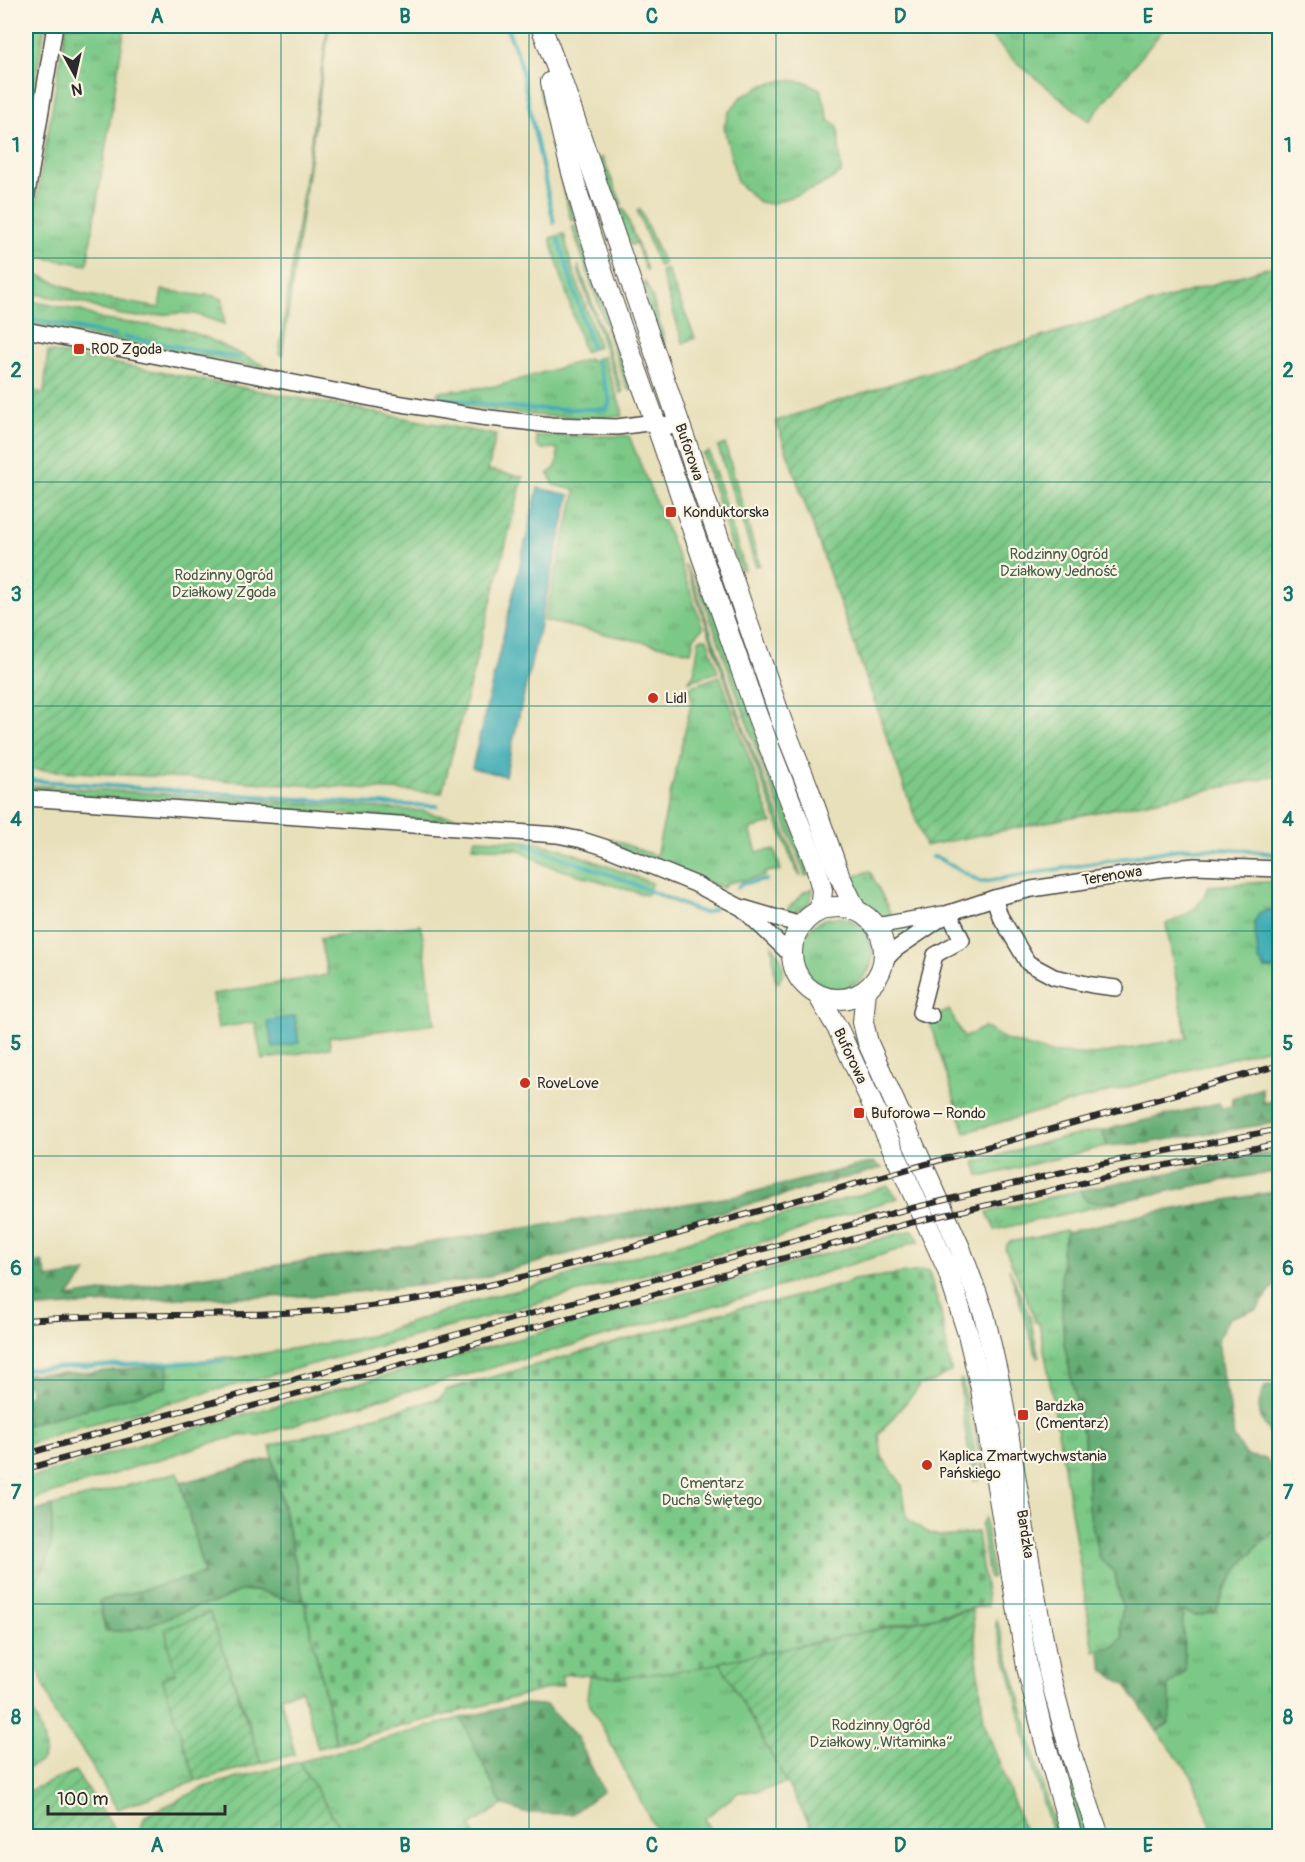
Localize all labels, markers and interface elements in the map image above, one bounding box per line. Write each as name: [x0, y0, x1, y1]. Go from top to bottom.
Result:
text: A: [151, 4, 164, 29]
text: B: [399, 4, 411, 29]
text: C: [646, 4, 658, 29]
text: D: [894, 4, 907, 29]
text: E: [1143, 4, 1154, 29]
north arrow: [45, 45, 105, 105]
text: N: [70, 78, 84, 100]
text: 1: [12, 133, 20, 158]
text: 1: [1284, 133, 1292, 158]
place label: ROD Zgoda: [91, 340, 162, 359]
marker: ROD Zgoda: [72, 342, 86, 356]
text: 2: [10, 358, 22, 383]
text: 2: [1282, 358, 1294, 383]
street label: Buforowa: [670, 421, 708, 483]
place label: Konduktorska: [683, 503, 769, 522]
marker: Konduktorska: [664, 505, 678, 519]
park label: Rodzinny Ogród Działkowy Jedność: [1000, 545, 1118, 581]
park label: Rodzinny Ogród Działkowy Zgoda: [172, 566, 276, 602]
text: 3: [10, 582, 22, 607]
text: 3: [1282, 582, 1294, 607]
place label: Lidl: [665, 689, 687, 708]
marker: Lidl: [646, 691, 660, 705]
text: 4: [10, 807, 22, 832]
text: 4: [1282, 807, 1294, 832]
street label: Terenowa: [1081, 862, 1144, 890]
street label: Buforowa: [829, 1025, 871, 1087]
text: 5: [11, 1031, 22, 1056]
text: 5: [1283, 1031, 1294, 1056]
place label: RoveLove: [537, 1074, 599, 1093]
marker: RoveLove: [518, 1076, 532, 1090]
place label: Buforowa – Rondo: [871, 1104, 986, 1123]
marker: Buforowa – Rondo: [852, 1106, 866, 1120]
text: 6: [10, 1256, 22, 1281]
text: 6: [1282, 1256, 1294, 1281]
place label: Bardzka (Cmentarz): [1035, 1397, 1109, 1433]
marker: Bardzka (Cmentarz): [1016, 1408, 1030, 1422]
place label: Kaplica Zmartwychwstania Pańskiego: [939, 1447, 1107, 1483]
marker: Kaplica Zmartwychwstania Pańskiego: [920, 1458, 934, 1472]
park label: Cmentarz Ducha Świętego: [662, 1474, 762, 1510]
text: 7: [11, 1480, 22, 1505]
text: 7: [1283, 1480, 1294, 1505]
street label: Bardzka: [1012, 1508, 1038, 1560]
text: 8: [11, 1705, 21, 1730]
text: 8: [1283, 1705, 1293, 1730]
park label: Rodzinny Ogród Działkowy „Witaminka”: [810, 1716, 952, 1752]
scale bar: [48, 1778, 225, 1816]
text: 100 m: [57, 1788, 109, 1811]
text: A: [151, 1833, 164, 1858]
text: B: [399, 1833, 411, 1858]
text: C: [646, 1833, 658, 1858]
text: D: [894, 1833, 907, 1858]
text: E: [1143, 1833, 1154, 1858]

